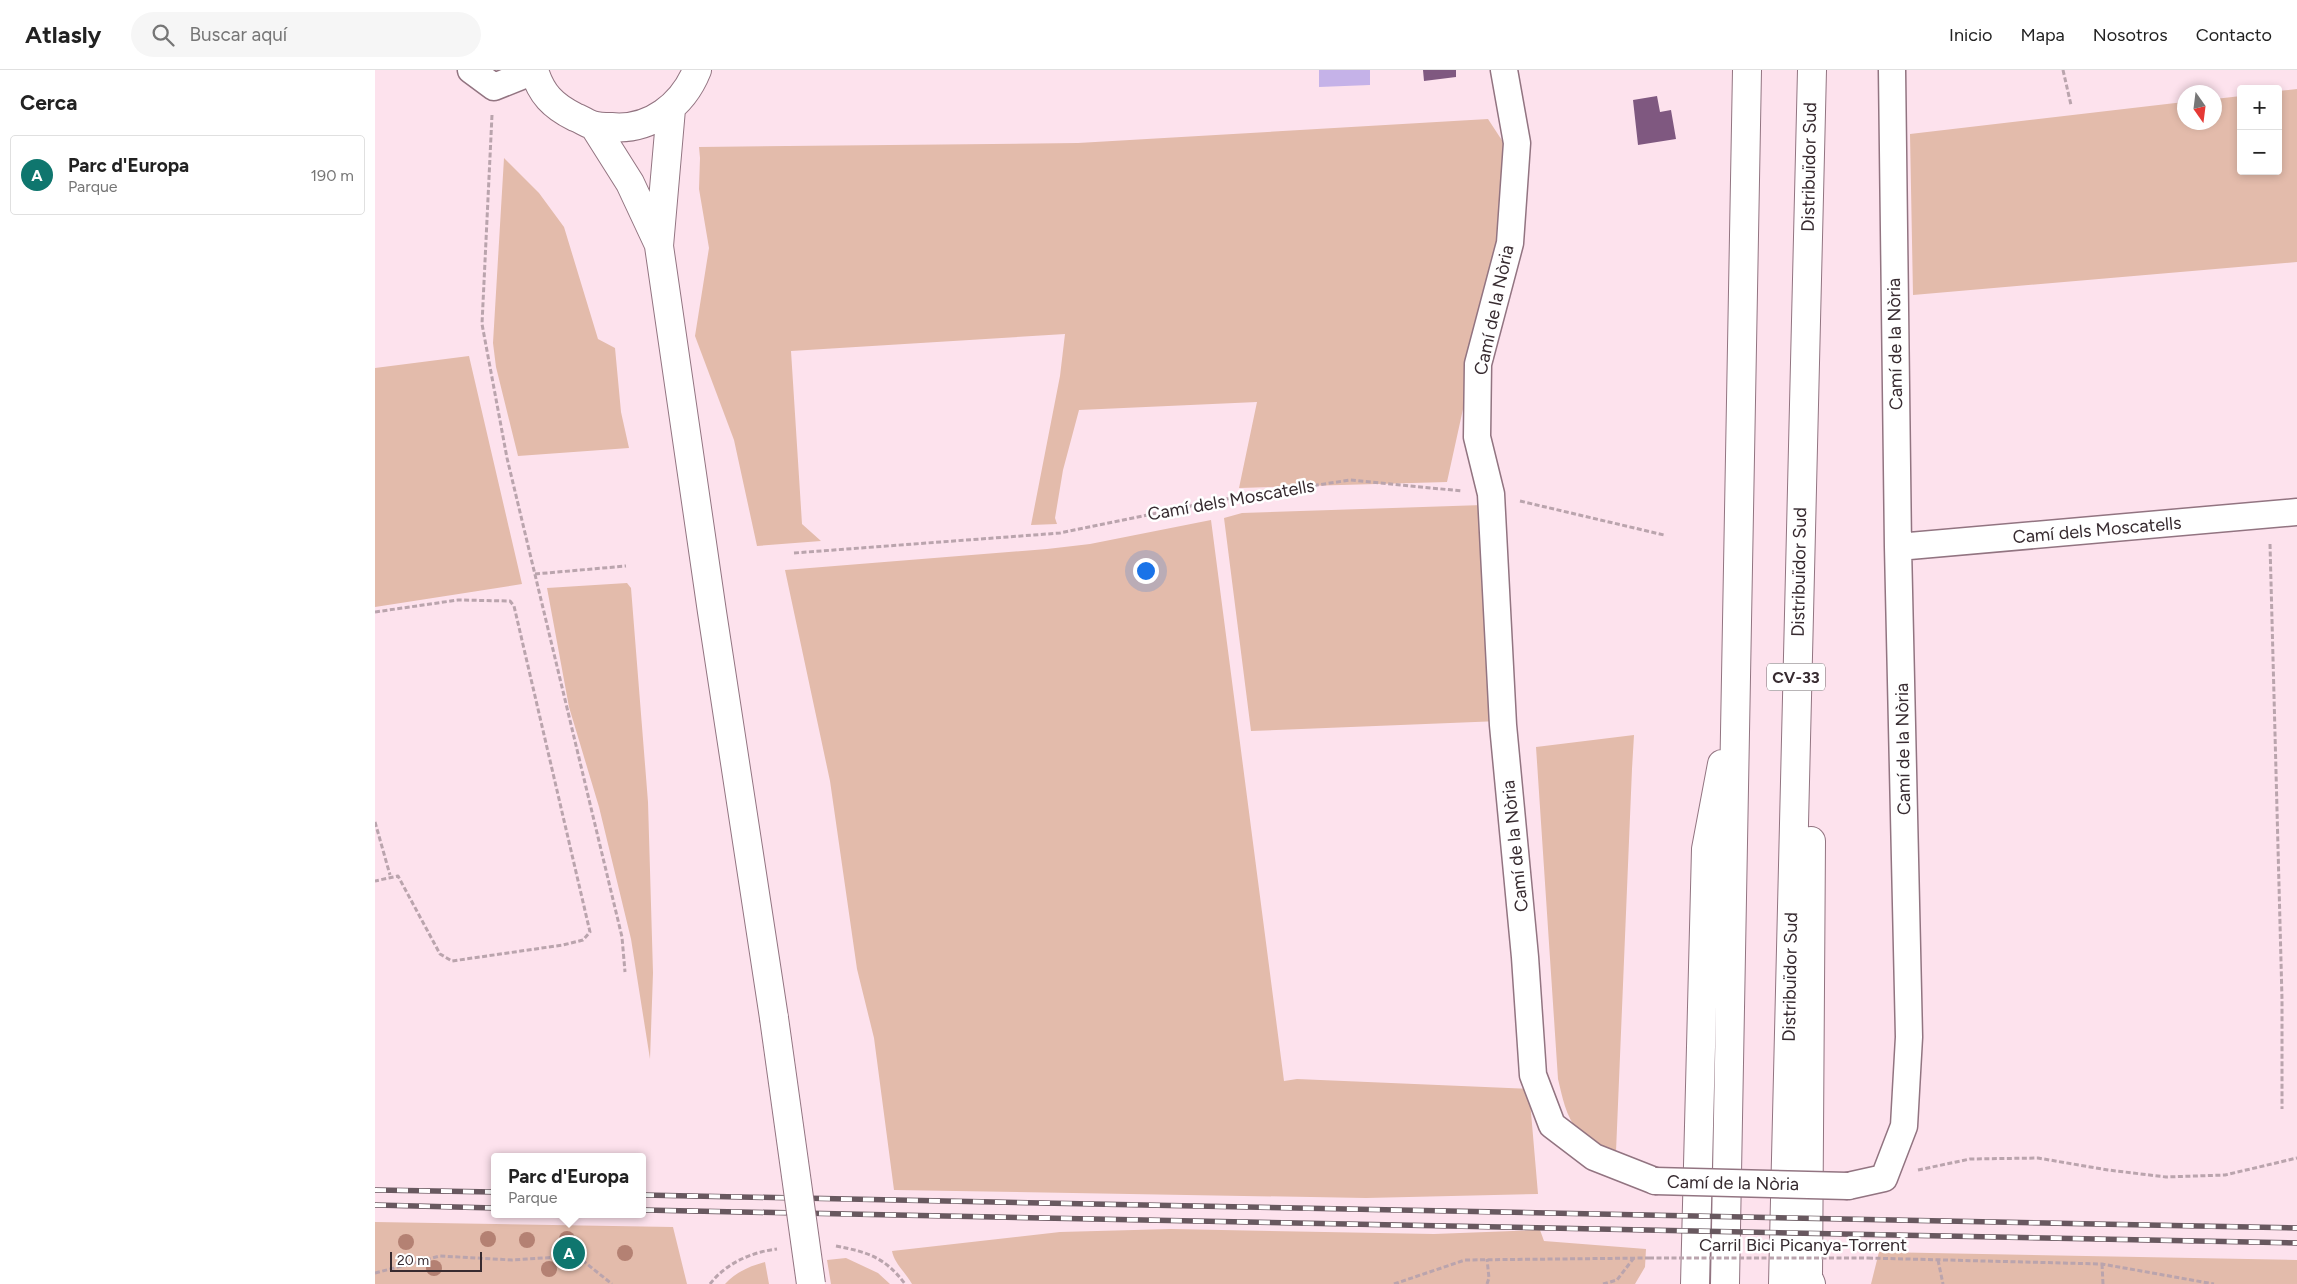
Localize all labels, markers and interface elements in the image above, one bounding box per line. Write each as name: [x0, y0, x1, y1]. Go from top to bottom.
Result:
search box: [131, 12, 481, 57]
text: Atlasly: [25, 20, 101, 49]
icon: search: [149, 21, 177, 49]
text: Buscar aquí: [189, 23, 287, 46]
text: Inicio: [1949, 24, 1993, 46]
text: Mapa: [2021, 24, 2065, 46]
text: Nosotros: [2093, 24, 2168, 46]
text: Contacto: [2196, 24, 2272, 46]
north arrow: [2177, 85, 2222, 130]
map controls: [2237, 85, 2282, 175]
button: +: [2237, 85, 2282, 130]
text: Cerca: [20, 90, 77, 115]
street label: Distribuïdor Sud: [1797, 102, 1821, 232]
button: −: [2237, 130, 2282, 175]
text: Parc d'Europa: [68, 154, 189, 177]
text: A: [31, 166, 43, 185]
text: 190 m: [311, 166, 354, 185]
text: Parque: [68, 177, 118, 196]
street label: Camí de la Nòria: [1469, 243, 1519, 377]
street label: Camí de la Nòria: [1883, 278, 1907, 410]
street label: Camí dels Moscatells: [1146, 474, 1316, 526]
street label: Distribuïdor Sud: [1787, 507, 1811, 637]
street label: Camí dels Moscatells: [2012, 512, 2182, 548]
your location: [1133, 558, 1159, 584]
road number: CV-33: [1767, 664, 1825, 690]
street label: Camí de la Nòria: [1891, 683, 1915, 815]
street label: Camí de la Nòria: [1497, 779, 1533, 913]
street label: Distribuïdor Sud: [1778, 912, 1802, 1042]
popup: [491, 1153, 646, 1218]
text: Parc d'Europa: [508, 1165, 629, 1188]
street label: Camí de la Nòria: [1667, 1171, 1799, 1195]
text: Parque: [508, 1188, 557, 1207]
pin: A: [553, 1234, 585, 1272]
street label: Carril Bici Picanya-Torrent: [1699, 1234, 1907, 1256]
scale bar: [390, 1249, 483, 1272]
text: 20 m: [397, 1252, 429, 1269]

